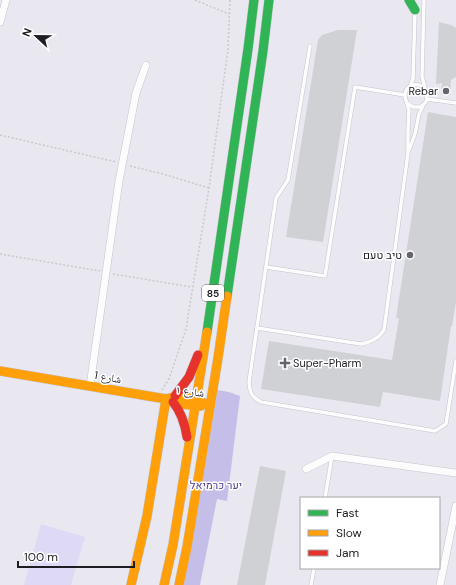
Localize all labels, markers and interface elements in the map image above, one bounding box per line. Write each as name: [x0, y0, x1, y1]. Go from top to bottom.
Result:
north arrow: [16, 16, 56, 56]
text: N: [19, 26, 35, 39]
place label: Rebar: [409, 84, 438, 98]
marker: Rebar: [441, 86, 451, 96]
place label: טיב טעם: [363, 248, 402, 262]
marker: טיב טעם: [405, 250, 415, 260]
road number: 85: [202, 285, 224, 301]
place label: Super-Pharm: [293, 356, 362, 370]
marker: Super-Pharm: [280, 358, 290, 368]
street label: شارع 1: [93, 368, 123, 386]
street label: شارع ١: [175, 382, 205, 400]
park label: יער כרמיאל: [190, 478, 242, 492]
legend: [300, 497, 440, 569]
text: Fast: [336, 505, 359, 521]
text: Slow: [336, 525, 362, 541]
scale bar: [18, 543, 134, 569]
text: Jam: [336, 545, 359, 561]
text: 100 m: [24, 549, 58, 565]

